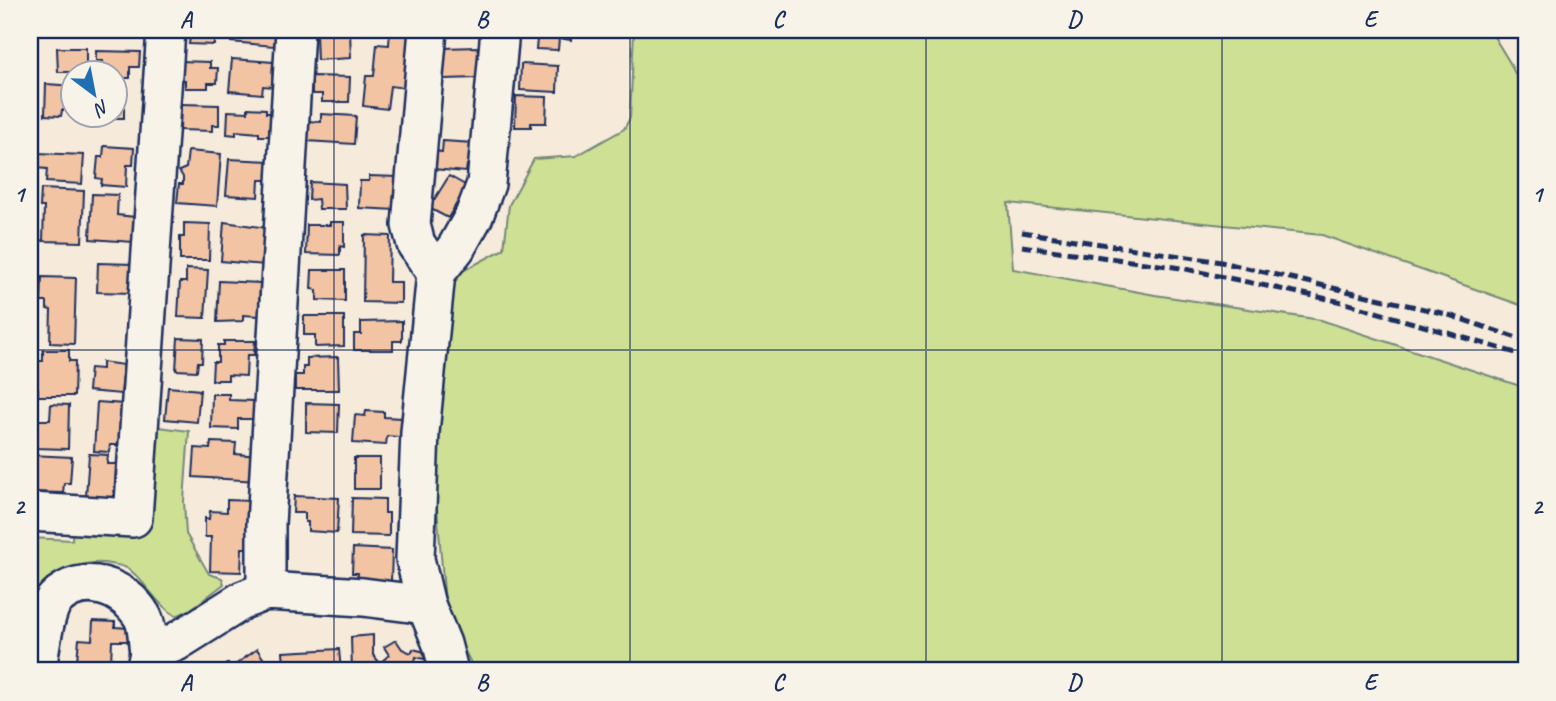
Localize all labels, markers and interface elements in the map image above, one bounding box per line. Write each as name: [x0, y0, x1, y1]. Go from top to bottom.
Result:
text: A: [180, 5, 194, 34]
text: B: [476, 5, 490, 34]
text: C: [773, 5, 787, 34]
text: D: [1067, 5, 1083, 34]
text: E: [1364, 5, 1380, 34]
north arrow: [60, 60, 130, 130]
text: N: [88, 94, 114, 123]
text: 1: [14, 180, 27, 209]
text: 1: [1532, 180, 1545, 209]
text: 2: [14, 492, 27, 521]
text: 2: [1532, 492, 1545, 521]
text: A: [180, 668, 194, 697]
text: B: [476, 668, 490, 697]
text: C: [773, 668, 787, 697]
text: D: [1067, 668, 1083, 697]
text: E: [1364, 668, 1380, 697]

